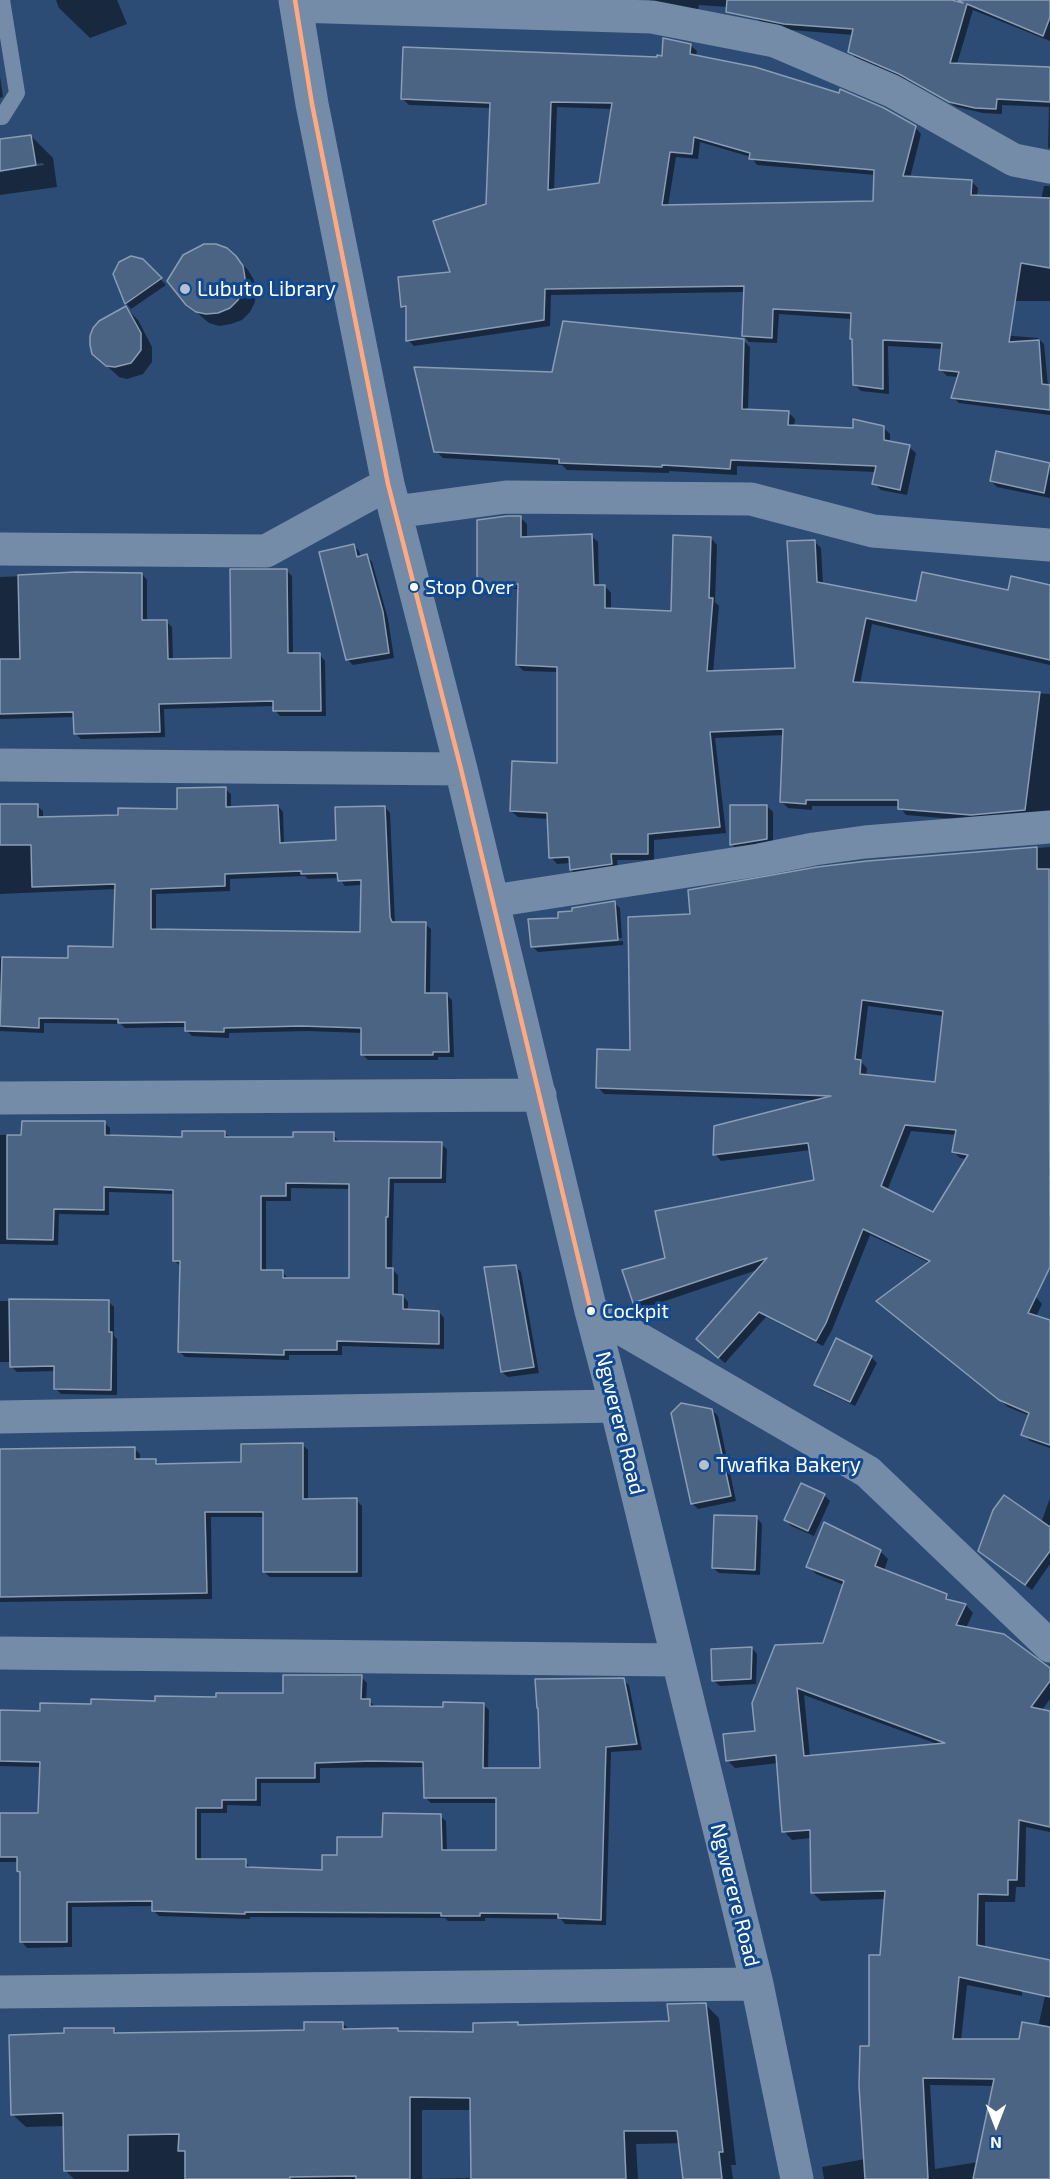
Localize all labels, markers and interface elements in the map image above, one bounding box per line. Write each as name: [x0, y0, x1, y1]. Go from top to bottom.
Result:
place label: Lubuto Library: [197, 276, 336, 302]
marker: Lubuto Library: [178, 282, 192, 296]
place label: Stop Over: [425, 575, 514, 599]
marker: Stop Over: [408, 581, 420, 593]
place label: Cockpit: [602, 1299, 669, 1323]
marker: Cockpit: [585, 1305, 597, 1317]
street label: Ngwerere Road: [590, 1349, 650, 1497]
place label: Twafika Bakery: [716, 1452, 861, 1478]
marker: Twafika Bakery: [697, 1458, 711, 1472]
street label: Ngwerere Road: [705, 1821, 765, 1969]
north arrow: [966, 2095, 1026, 2155]
text: N: [990, 2134, 1002, 2153]

